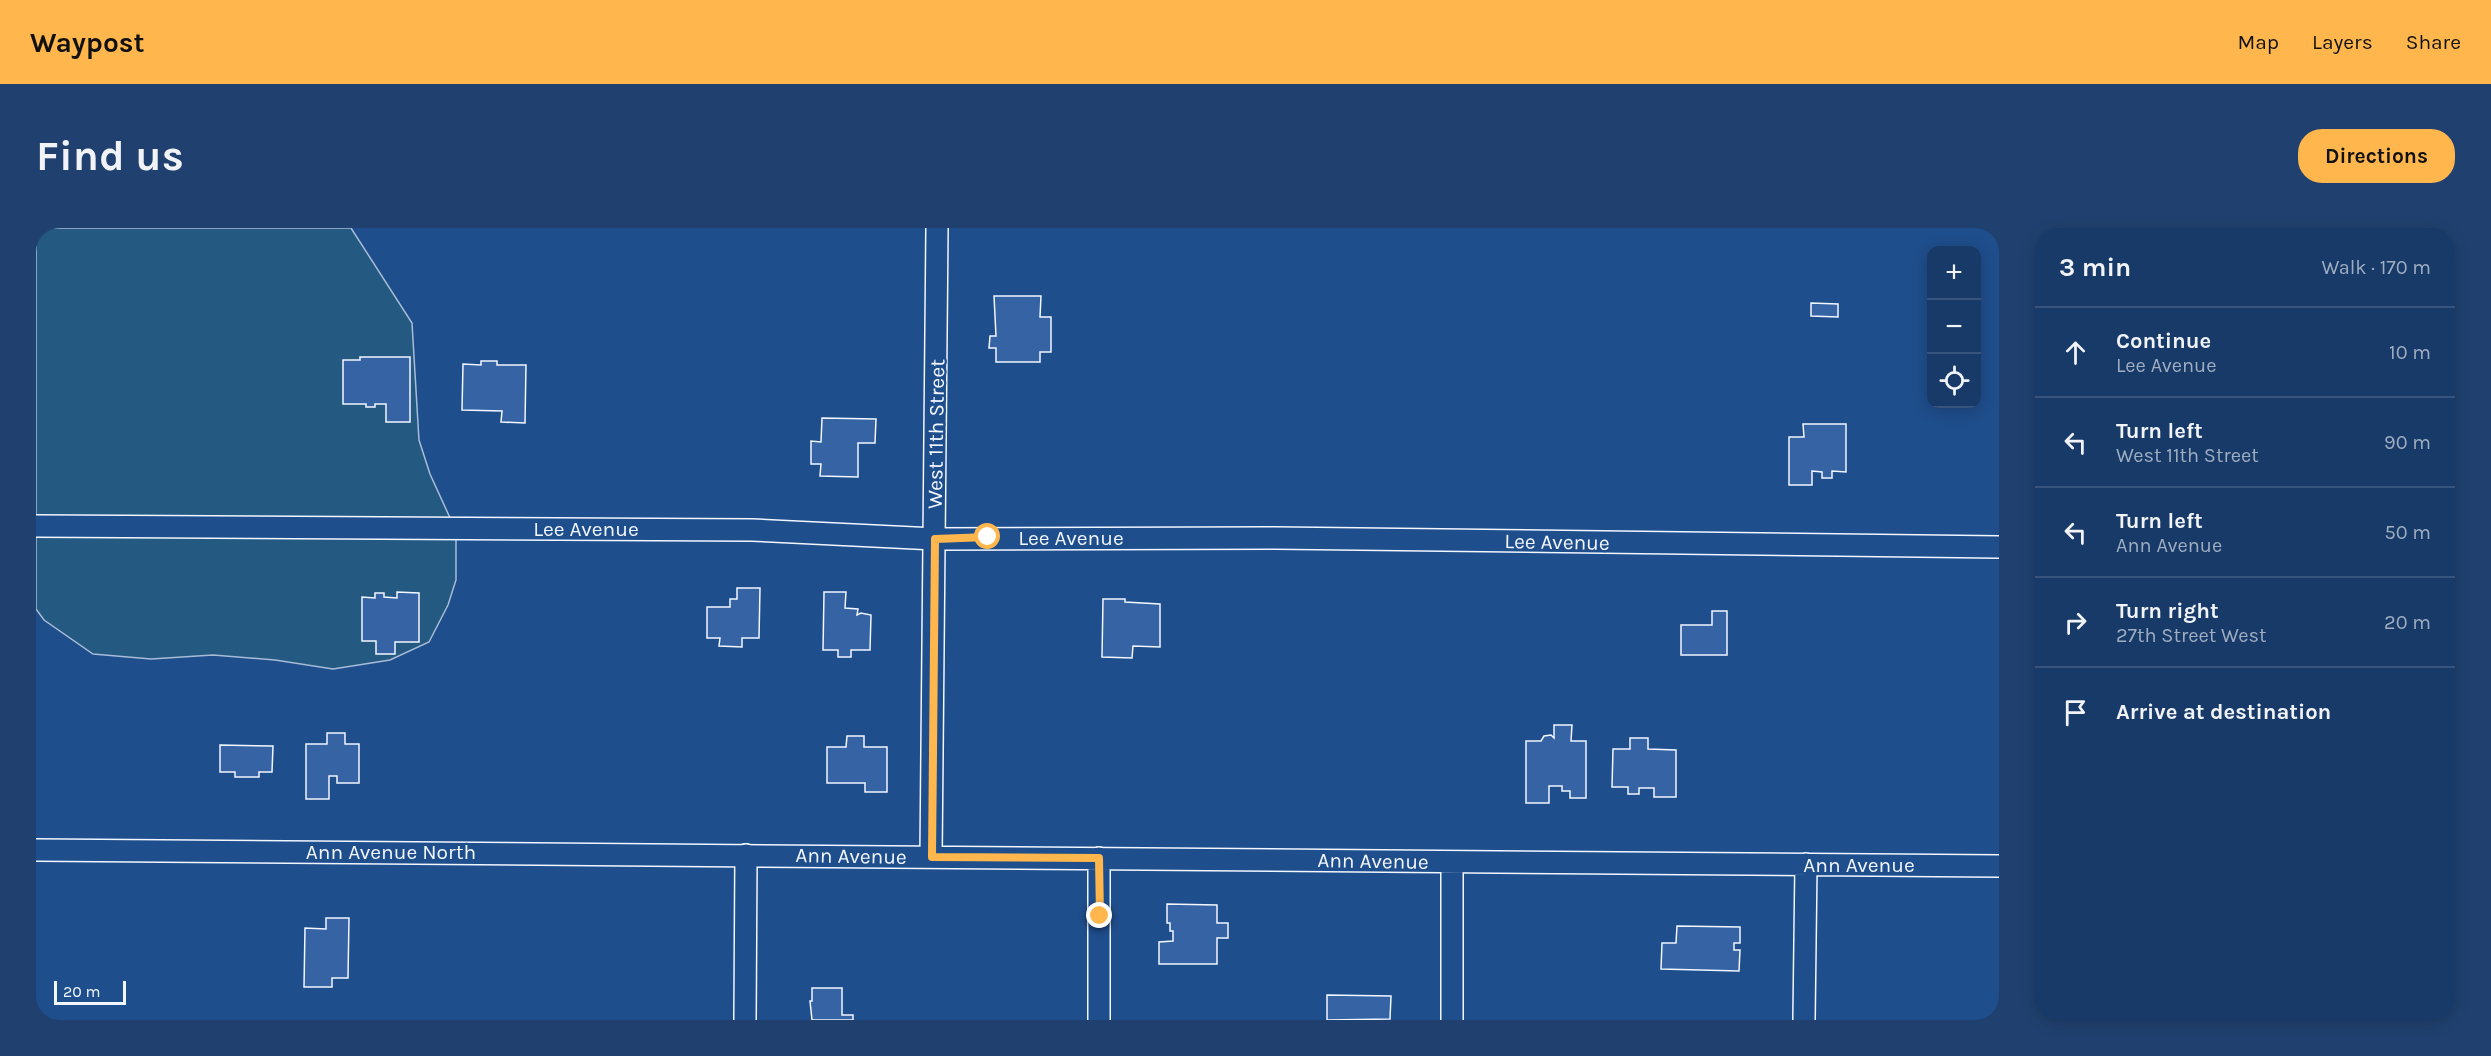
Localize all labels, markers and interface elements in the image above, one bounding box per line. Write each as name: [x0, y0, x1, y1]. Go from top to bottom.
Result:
text: Waypost: [30, 26, 145, 59]
text: Map: [2237, 30, 2279, 54]
text: Layers: [2312, 30, 2373, 54]
text: Share: [2406, 30, 2461, 54]
button: Directions: [2298, 129, 2455, 183]
text: Find us: [36, 131, 184, 181]
map controls: [1927, 246, 1981, 408]
button: +: [1927, 246, 1981, 300]
text: 3 min: [2059, 252, 2131, 283]
text: Walk · 170 m: [2321, 256, 2431, 279]
button: −: [1927, 300, 1981, 354]
text: Continue: [2116, 328, 2211, 354]
icon: ahead: [2059, 336, 2092, 369]
text: 10 m: [2389, 341, 2431, 364]
button: locate: [1927, 354, 1981, 408]
text: Lee Avenue: [2116, 354, 2216, 377]
street label: West 11th Street: [923, 359, 949, 509]
text: Turn left: [2116, 418, 2203, 444]
icon: left: [2059, 426, 2092, 459]
text: 90 m: [2384, 431, 2431, 454]
text: West 11th Street: [2116, 444, 2259, 467]
text: Turn left: [2116, 508, 2203, 534]
icon: left: [2059, 516, 2092, 549]
street label: Lee Avenue: [533, 517, 639, 541]
text: 50 m: [2384, 521, 2431, 544]
route start: [974, 523, 1000, 549]
street label: Lee Avenue: [1018, 526, 1124, 550]
street label: Lee Avenue: [1504, 529, 1610, 555]
text: Ann Avenue: [2116, 534, 2222, 557]
text: Turn right: [2116, 598, 2219, 624]
icon: right: [2059, 606, 2092, 639]
text: 20 m: [2384, 611, 2431, 634]
text: 27th Street West: [2116, 624, 2267, 647]
icon: arrive: [2059, 696, 2092, 729]
text: Arrive at destination: [2116, 699, 2331, 725]
street label: Ann Avenue North: [306, 840, 476, 864]
street label: Ann Avenue: [795, 843, 907, 869]
street label: Ann Avenue: [1317, 848, 1429, 874]
street label: Ann Avenue: [1803, 853, 1915, 877]
route end: [1086, 902, 1112, 928]
scale bar: [54, 978, 126, 1006]
text: 20 m: [63, 982, 101, 1001]

